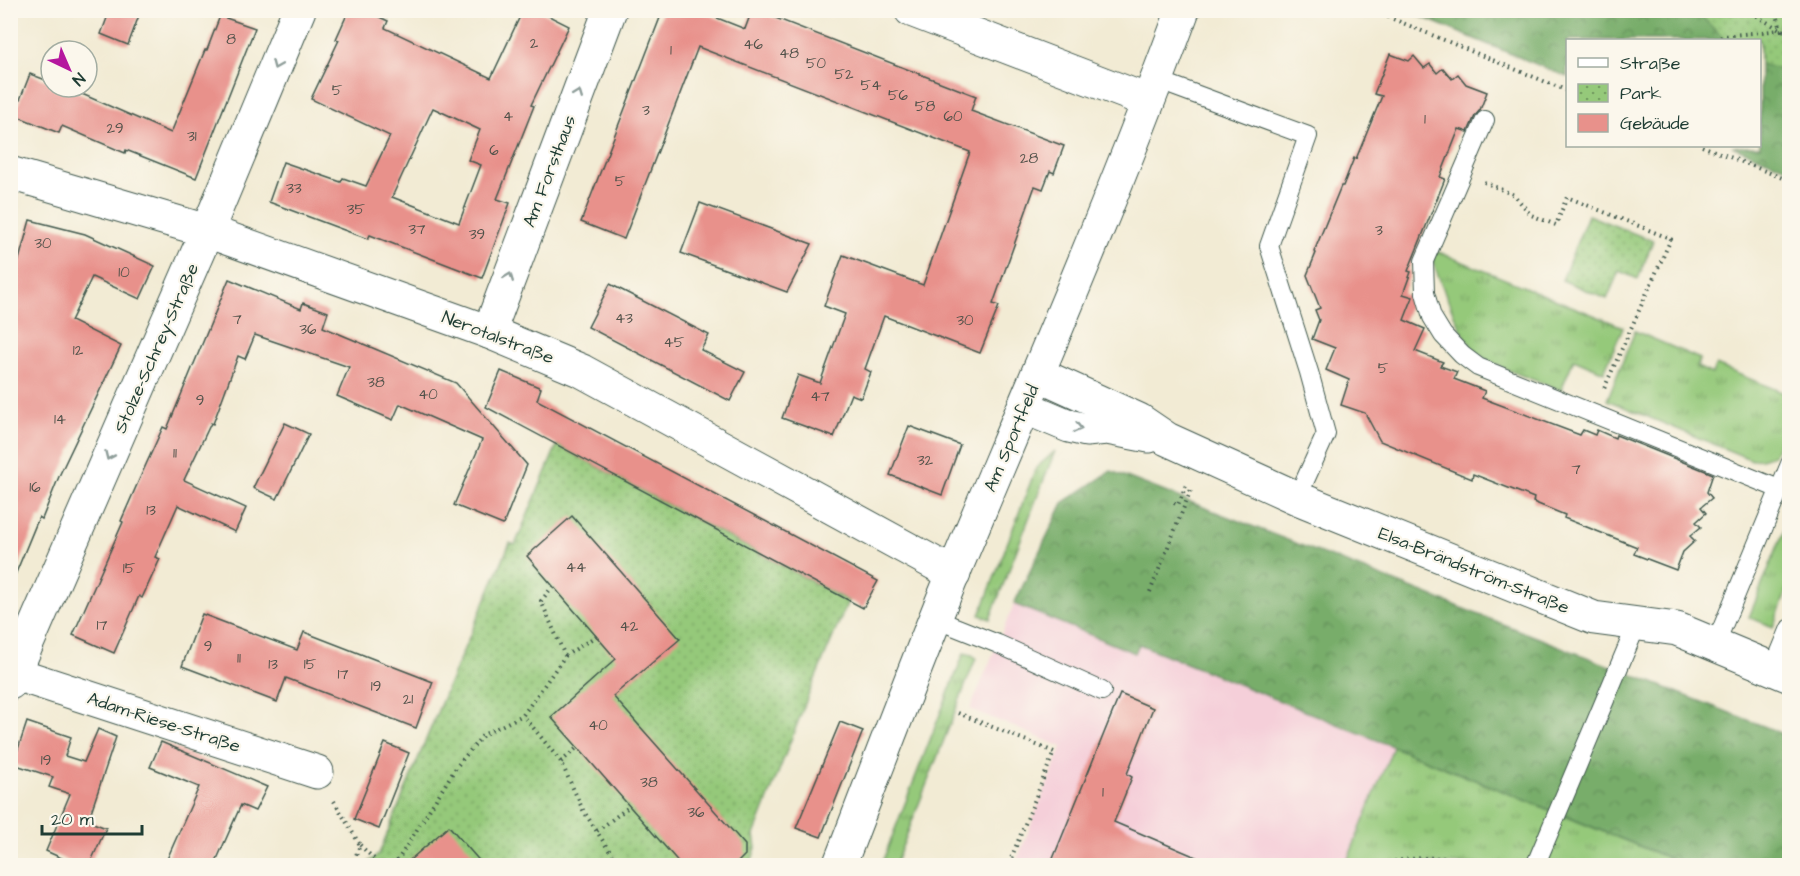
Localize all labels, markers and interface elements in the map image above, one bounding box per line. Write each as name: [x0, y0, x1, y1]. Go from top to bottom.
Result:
house number: 8: [226, 29, 236, 50]
house number: 2: [530, 33, 539, 54]
house number: 46: [743, 34, 763, 55]
north arrow: [39, 39, 99, 99]
legend: [1566, 39, 1761, 147]
house number: 1: [670, 40, 672, 61]
house number: 48: [779, 43, 799, 64]
text: Straße: [1620, 51, 1681, 76]
house number: 50: [806, 53, 827, 74]
one-way arrow: [271, 58, 283, 69]
house number: 52: [834, 64, 854, 85]
text: N: [67, 68, 90, 90]
house number: 54: [861, 75, 881, 96]
house number: 5: [332, 80, 343, 101]
text: Park: [1620, 81, 1662, 106]
house number: 56: [888, 85, 909, 106]
one-way arrow: [571, 90, 583, 101]
house number: 58: [915, 96, 935, 117]
house number: 3: [642, 100, 650, 121]
house number: 4: [503, 106, 513, 127]
house number: 60: [944, 106, 963, 127]
house number: 1: [1424, 109, 1426, 130]
text: Gebäude: [1620, 111, 1690, 136]
street label: Am Forsthaus: [517, 112, 582, 231]
house number: 29: [106, 118, 124, 139]
house number: 31: [187, 126, 197, 147]
house number: 6: [489, 140, 499, 161]
house number: 28: [1020, 148, 1038, 169]
house number: 5: [615, 171, 626, 192]
house number: 33: [286, 178, 302, 199]
house number: 35: [347, 199, 365, 220]
house number: 37: [409, 219, 425, 240]
house number: 3: [1375, 220, 1383, 241]
house number: 39: [469, 224, 485, 245]
house number: 30: [34, 233, 52, 254]
street label: Stolze-Schrey-Straße: [108, 259, 206, 438]
house number: 10: [118, 262, 130, 283]
one-way arrow: [502, 272, 515, 283]
street label: Nerotalstraße: [438, 305, 558, 370]
house number: 43: [615, 308, 633, 329]
house number: 7: [232, 309, 242, 330]
house number: 30: [956, 310, 974, 331]
house number: 36: [299, 319, 317, 340]
house number: 45: [664, 332, 685, 353]
house number: 12: [73, 340, 84, 361]
house number: 5: [1378, 358, 1389, 379]
house number: 38: [367, 372, 385, 393]
street label: Am Sportfeld: [978, 381, 1045, 496]
house number: 40: [418, 384, 438, 405]
house number: 47: [810, 386, 830, 407]
house number: 9: [196, 390, 204, 411]
house number: 14: [54, 409, 66, 430]
one-way arrow: [1073, 420, 1083, 433]
house number: 11: [173, 443, 177, 464]
one-way arrow: [104, 450, 116, 461]
house number: 32: [917, 450, 934, 471]
house number: 7: [1571, 459, 1581, 480]
house number: 16: [29, 477, 41, 498]
house number: 13: [146, 500, 156, 521]
street label: Elsa-Brändström-Straße: [1375, 521, 1573, 620]
house number: 44: [566, 557, 586, 578]
house number: 15: [123, 558, 136, 579]
house number: 17: [96, 615, 108, 636]
house number: 42: [620, 616, 639, 637]
house number: 9: [204, 636, 212, 657]
house number: 11: [237, 648, 241, 669]
house number: 13: [268, 654, 278, 675]
house number: 15: [304, 654, 317, 675]
house number: 17: [337, 664, 349, 685]
house number: 19: [371, 676, 381, 697]
street label: Adam-Riese-Straße: [84, 686, 244, 759]
house number: 21: [403, 689, 413, 710]
house number: 40: [588, 715, 608, 736]
house number: 19: [41, 750, 51, 771]
house number: 38: [640, 772, 658, 793]
house number: 1: [1102, 782, 1104, 803]
scale bar: [42, 798, 142, 836]
house number: 36: [687, 802, 705, 823]
text: 20 m: [51, 807, 94, 832]

